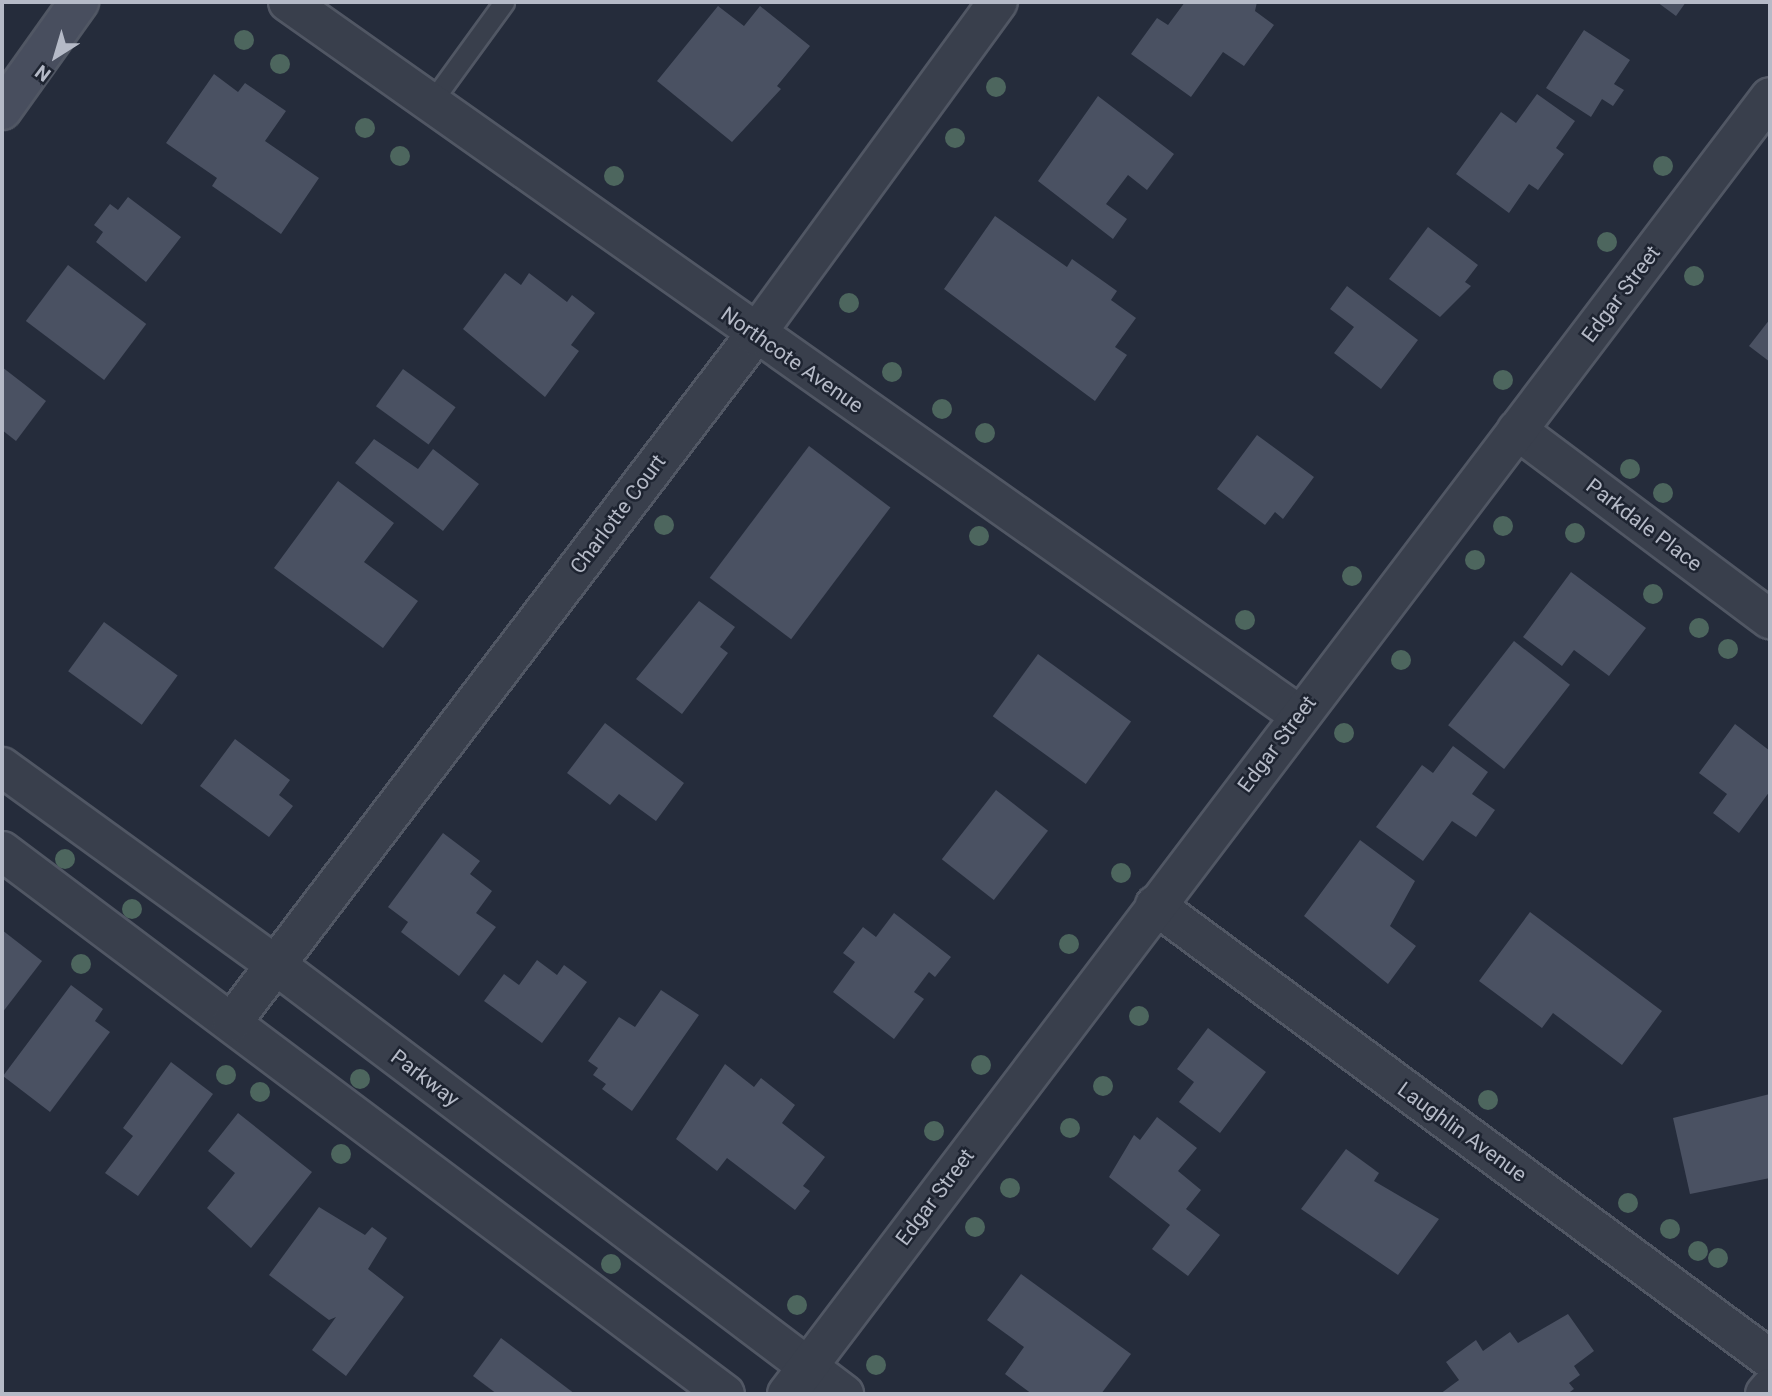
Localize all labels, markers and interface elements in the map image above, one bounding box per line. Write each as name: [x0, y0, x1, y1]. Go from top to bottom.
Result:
north arrow: [21, 21, 91, 91]
text: N: [31, 60, 55, 86]
street label: Edgar Street: [1576, 241, 1666, 347]
street label: Northcote Avenue: [716, 302, 868, 418]
street label: Charlotte Court: [565, 449, 671, 579]
street label: Parkdale Place: [1581, 473, 1707, 577]
street label: Edgar Street: [1232, 691, 1322, 797]
street label: Parkway: [386, 1044, 464, 1112]
street label: Laughlin Avenue: [1393, 1077, 1531, 1187]
street label: Edgar Street: [890, 1144, 980, 1250]

